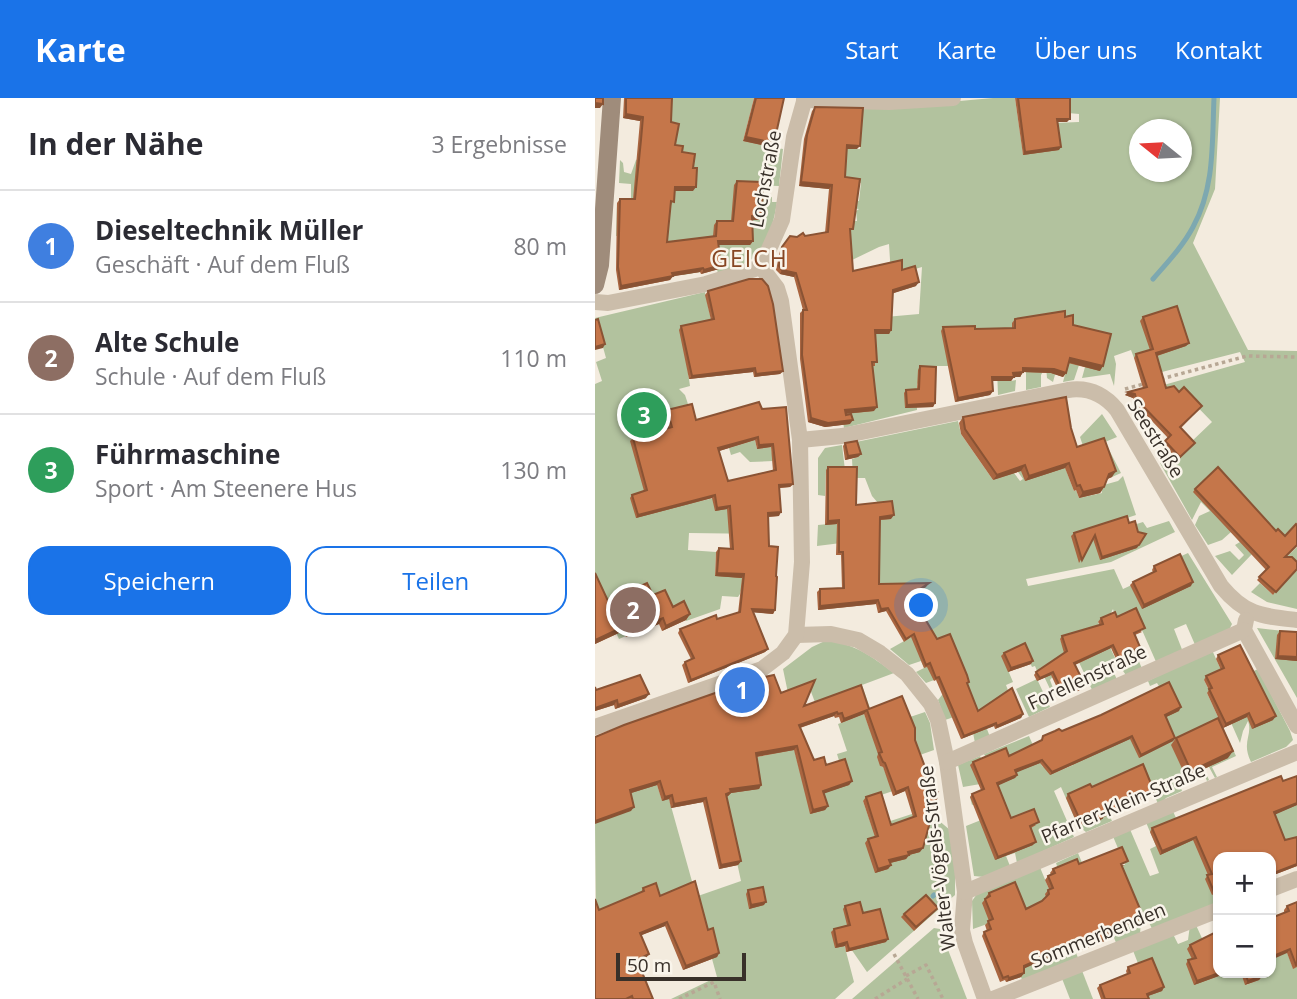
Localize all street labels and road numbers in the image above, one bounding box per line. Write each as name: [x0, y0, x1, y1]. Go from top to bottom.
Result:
street label: Lochstraße: [743, 128, 787, 230]
street label: Seestraße: [1122, 394, 1190, 482]
street label: Forellenstraße: [1023, 638, 1151, 716]
street label: Pfarrer-Klein-Straße: [1037, 757, 1209, 849]
street label: Walter-Vögels-Straße: [913, 764, 961, 952]
street label: Sommerbenden: [1027, 896, 1169, 974]

